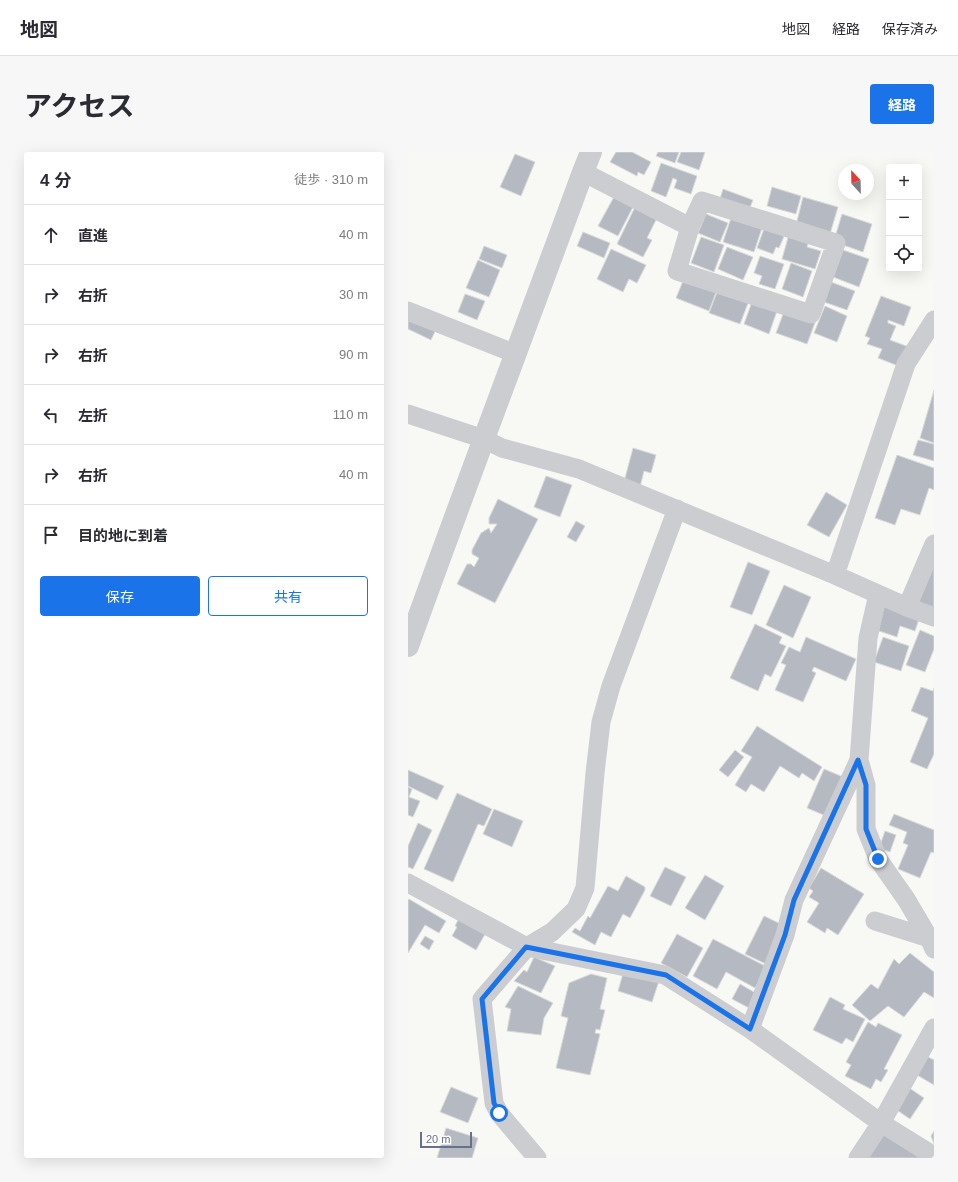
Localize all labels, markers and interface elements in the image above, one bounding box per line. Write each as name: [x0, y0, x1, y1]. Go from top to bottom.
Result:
text: 地図: [20, 19, 58, 40]
text: 地図: [782, 21, 810, 37]
text: 経路: [832, 21, 860, 37]
text: 保存済み: [882, 21, 938, 37]
button: 経路: [870, 84, 934, 124]
text: アクセス: [24, 91, 135, 122]
north arrow: [838, 164, 874, 200]
map controls: [886, 164, 922, 272]
button: +: [886, 164, 922, 200]
text: 4 分: [40, 171, 71, 190]
text: 徒歩 · 310 m: [294, 172, 368, 187]
button: −: [886, 200, 922, 236]
icon: ahead: [40, 224, 62, 246]
text: 直進: [78, 227, 108, 244]
text: 40 m: [339, 227, 368, 242]
button: locate: [886, 236, 922, 272]
icon: right: [40, 284, 62, 306]
text: 右折: [78, 287, 108, 304]
text: 30 m: [339, 287, 368, 302]
icon: right: [40, 344, 62, 366]
text: 右折: [78, 347, 108, 364]
text: 90 m: [339, 347, 368, 362]
icon: left: [40, 404, 62, 426]
text: 左折: [78, 407, 108, 424]
text: 110 m: [333, 407, 368, 422]
icon: right: [40, 464, 62, 486]
text: 右折: [78, 467, 108, 484]
text: 40 m: [339, 467, 368, 482]
icon: arrive: [40, 524, 62, 546]
text: 目的地に到着: [78, 527, 168, 544]
button: 保存: [40, 576, 200, 616]
button: 共有: [208, 576, 368, 616]
route end: [869, 850, 887, 868]
route start: [490, 1104, 508, 1122]
scale bar: [420, 1130, 472, 1149]
text: 20 m: [426, 1133, 450, 1145]

